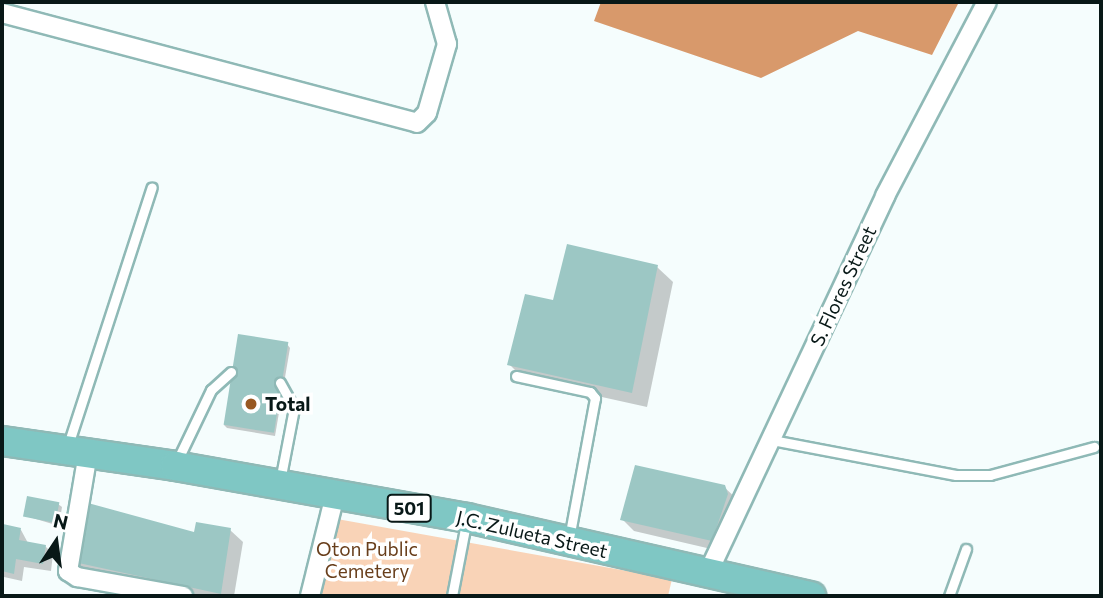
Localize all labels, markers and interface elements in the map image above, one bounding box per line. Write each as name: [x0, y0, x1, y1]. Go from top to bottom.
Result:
street label: S. Flores Street: [805, 222, 881, 350]
place label: Total: [265, 393, 310, 415]
marker: Total: [243, 396, 259, 412]
road number: 501: [386, 494, 432, 522]
street label: J.C. Zulueta Street: [454, 506, 610, 562]
north arrow: [21, 507, 91, 577]
text: N: [51, 508, 70, 534]
park label: Oton Public Cemetery: [316, 538, 418, 582]

